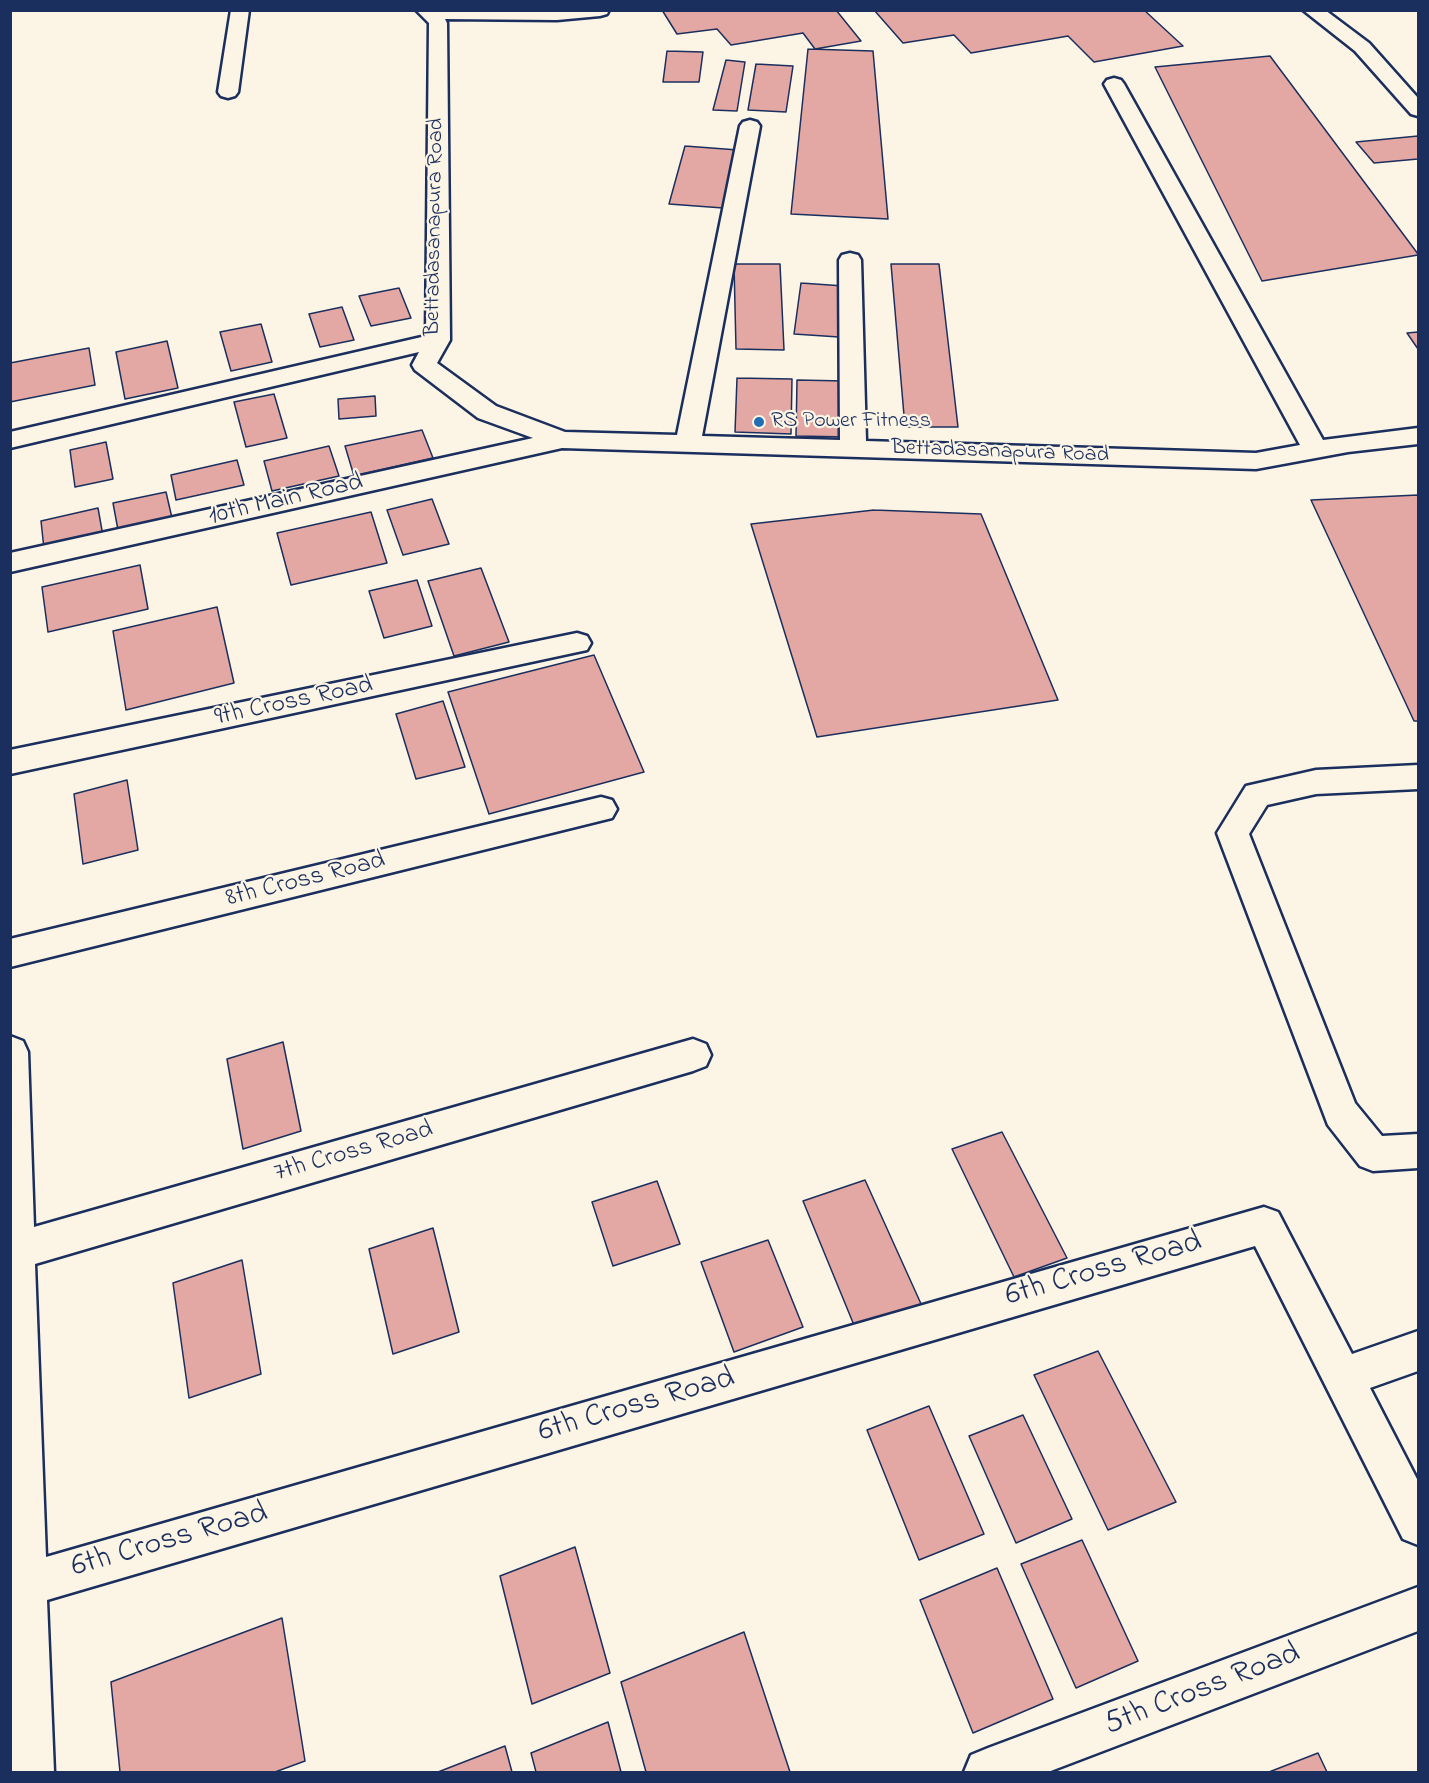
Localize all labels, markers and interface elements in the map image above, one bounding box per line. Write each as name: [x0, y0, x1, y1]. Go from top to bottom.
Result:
street label: Bettadasanapura Road: [421, 118, 451, 336]
place label: RS Power Fitness: [771, 409, 931, 435]
marker: RS Power Fitness: [752, 415, 766, 429]
street label: Bettadasanapura Road: [891, 436, 1109, 470]
street label: 10th Main Road: [206, 468, 366, 534]
street label: 9th Cross Road: [212, 671, 376, 735]
street label: 8th Cross Road: [223, 846, 389, 916]
street label: 7th Cross Road: [271, 1115, 437, 1191]
street label: 6th Cross Road: [1001, 1225, 1207, 1317]
street label: 6th Cross Road: [534, 1361, 740, 1453]
street label: 6th Cross Road: [67, 1496, 273, 1588]
street label: 5th Cross Road: [1100, 1636, 1306, 1746]

